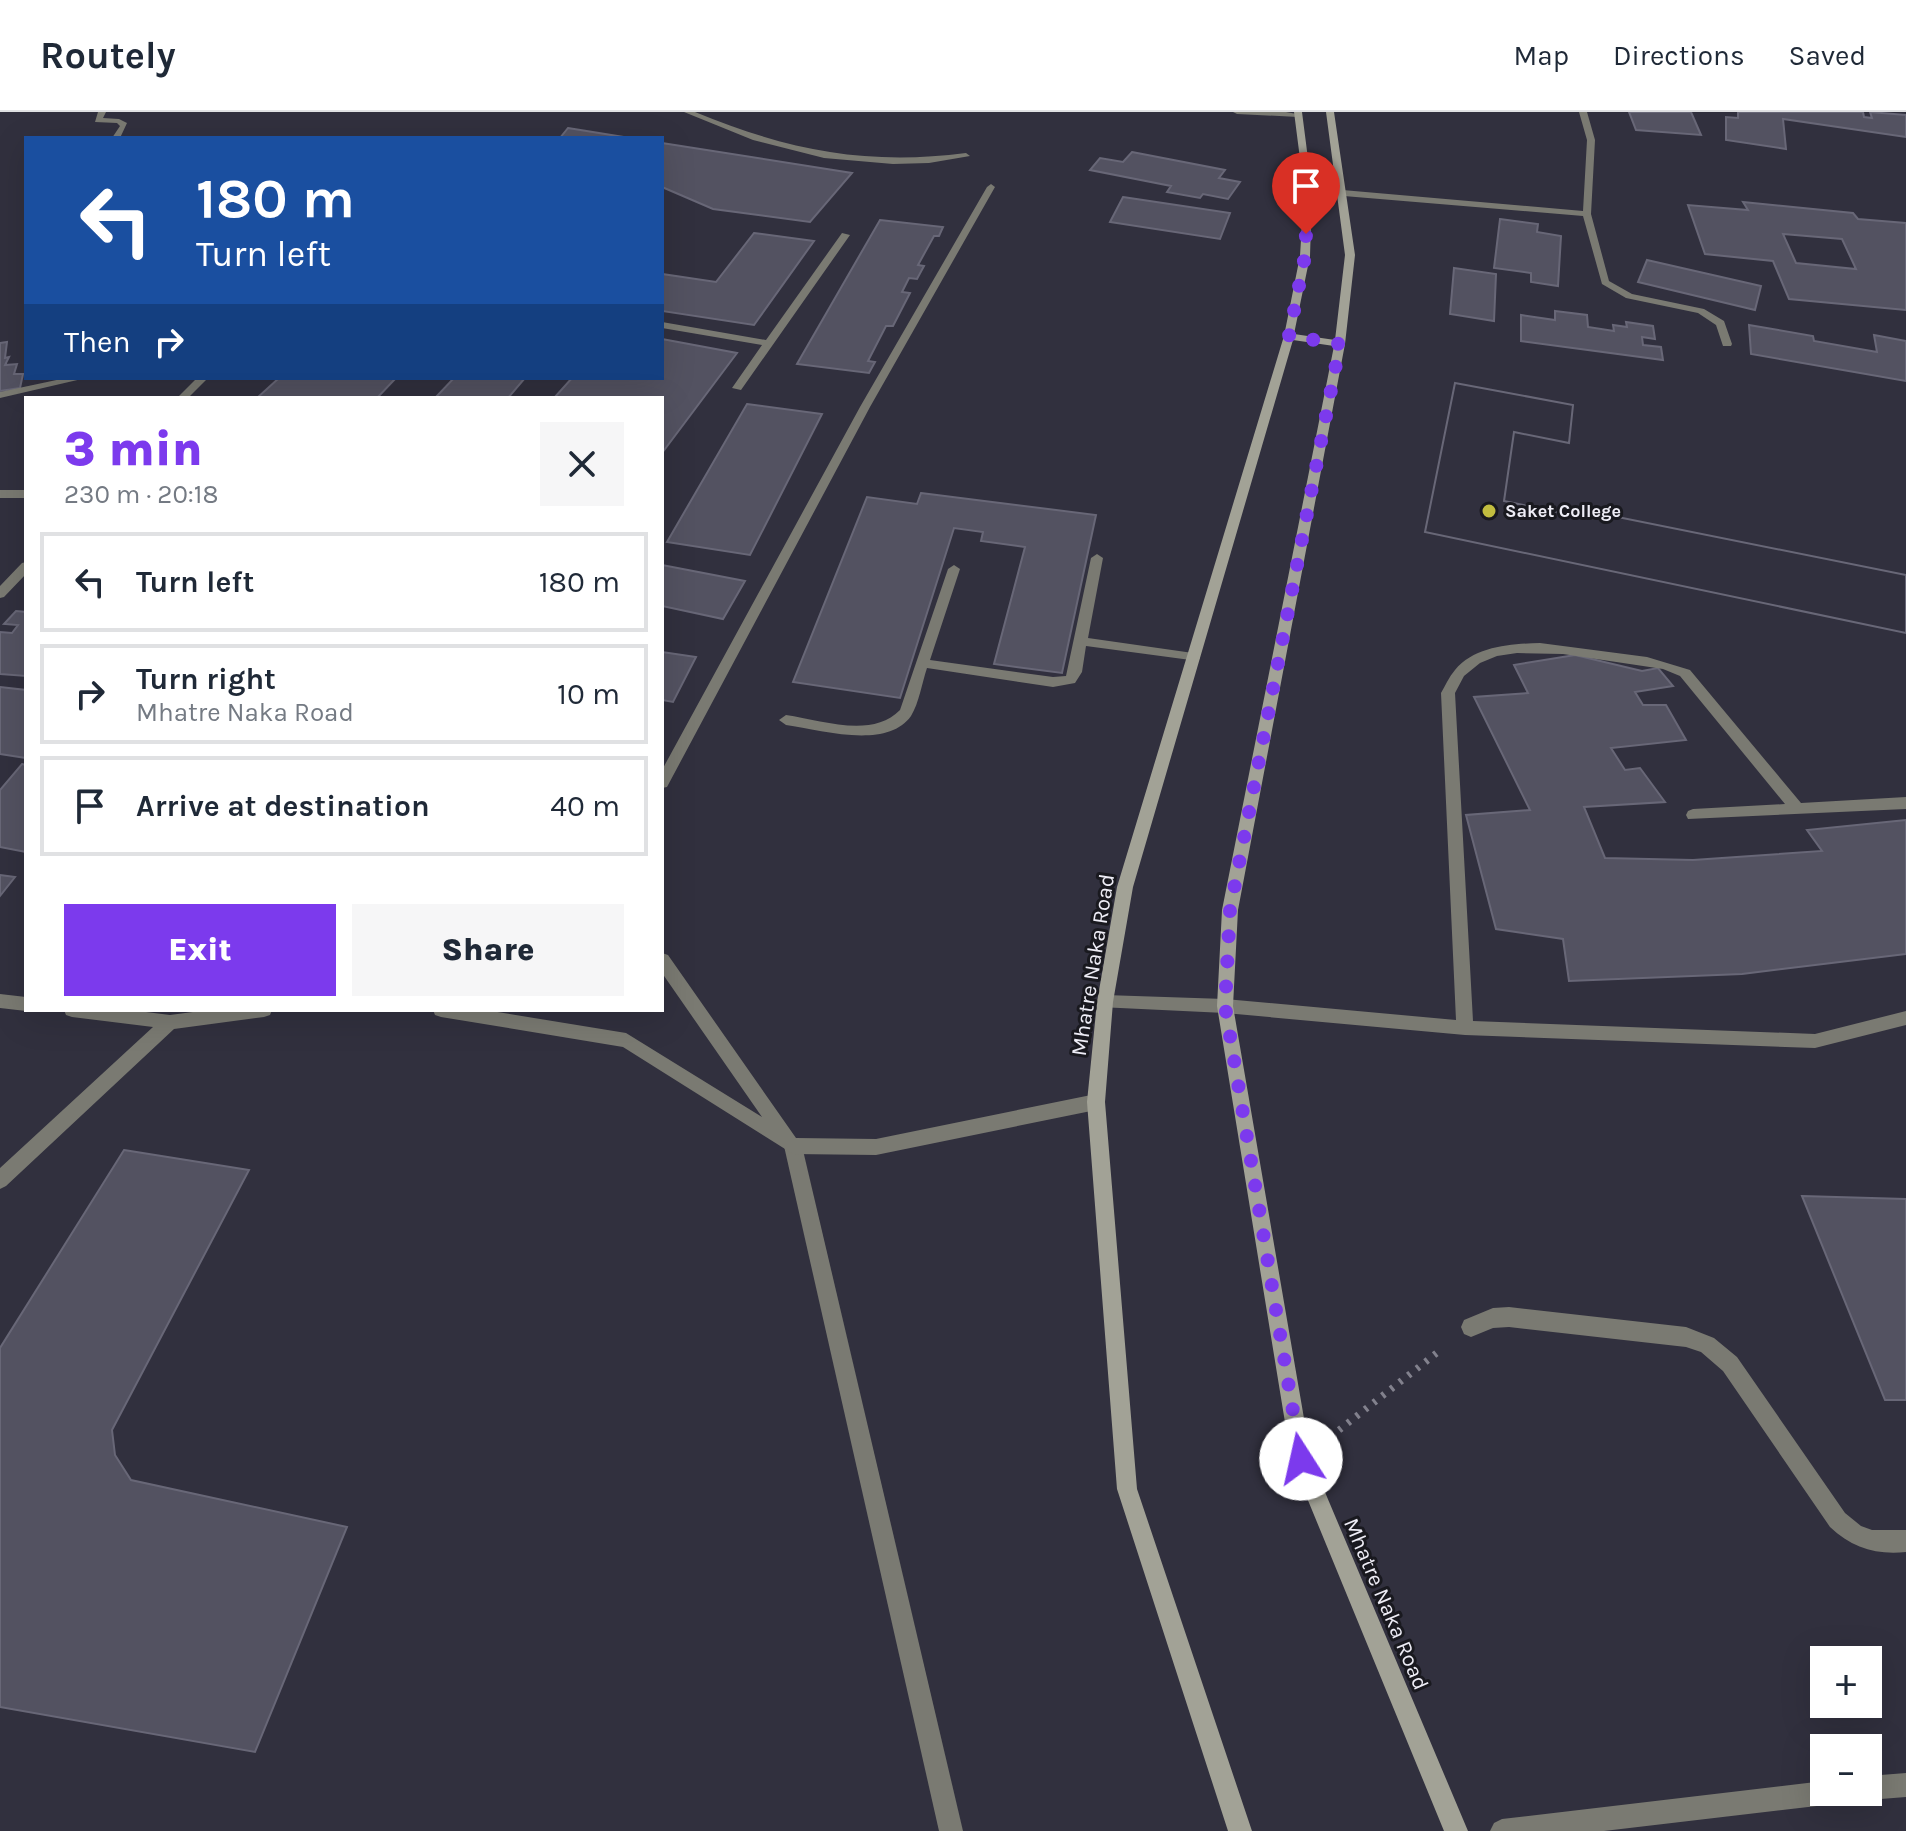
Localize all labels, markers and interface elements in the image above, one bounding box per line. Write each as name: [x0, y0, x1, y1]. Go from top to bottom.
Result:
text: Routely: [40, 33, 176, 78]
text: Map: [1514, 39, 1569, 72]
text: Directions: [1613, 39, 1745, 72]
text: Saved: [1789, 39, 1866, 72]
pin: [1272, 152, 1340, 234]
icon: arrive: [1284, 164, 1328, 208]
text: 180 m: [196, 166, 355, 231]
icon: left: [64, 168, 168, 272]
text: Turn left: [196, 233, 331, 275]
icon: right: [147, 320, 191, 364]
text: Then: [64, 324, 131, 360]
text: 3 min: [64, 421, 203, 477]
button: close: [540, 422, 624, 506]
text: 230 m · 20:18: [64, 479, 218, 510]
place label: Saket College: [1505, 500, 1621, 522]
marker: Saket College: [1480, 502, 1498, 520]
icon: left: [68, 560, 112, 604]
text: Turn left: [136, 564, 254, 600]
text: 180 m: [539, 564, 620, 600]
text: Turn right: [136, 661, 276, 697]
icon: right: [68, 672, 112, 716]
text: 10 m: [557, 676, 620, 712]
text: Mhatre Naka Road: [136, 697, 354, 728]
icon: arrive: [68, 784, 112, 828]
text: Arrive at destination: [136, 788, 430, 824]
text: 40 m: [550, 788, 620, 824]
street label: Mhatre Naka Road: [1066, 872, 1120, 1058]
button: Exit: [64, 904, 336, 996]
button: Share: [352, 904, 624, 996]
position arrow: [1259, 1417, 1343, 1501]
street label: Mhatre Naka Road: [1338, 1514, 1434, 1694]
map controls: [1810, 1646, 1882, 1806]
button: +: [1810, 1646, 1882, 1718]
button: −: [1810, 1734, 1882, 1806]

